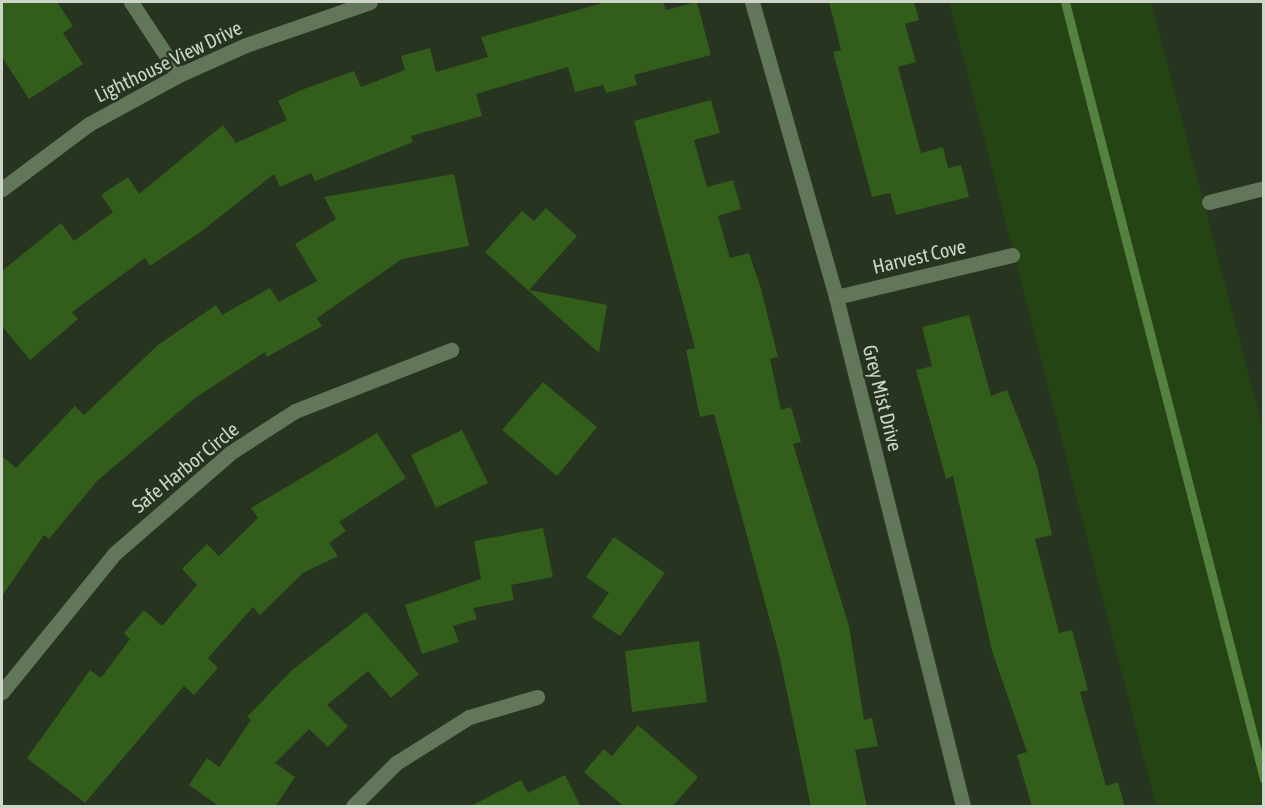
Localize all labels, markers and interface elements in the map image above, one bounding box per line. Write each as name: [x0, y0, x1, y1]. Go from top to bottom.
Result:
street label: Lighthouse View Drive: [90, 15, 246, 107]
street label: Harvest Cove: [870, 234, 968, 278]
street label: Grey Mist Drive: [858, 342, 908, 454]
street label: Safe Harbor Circle: [127, 417, 243, 517]

